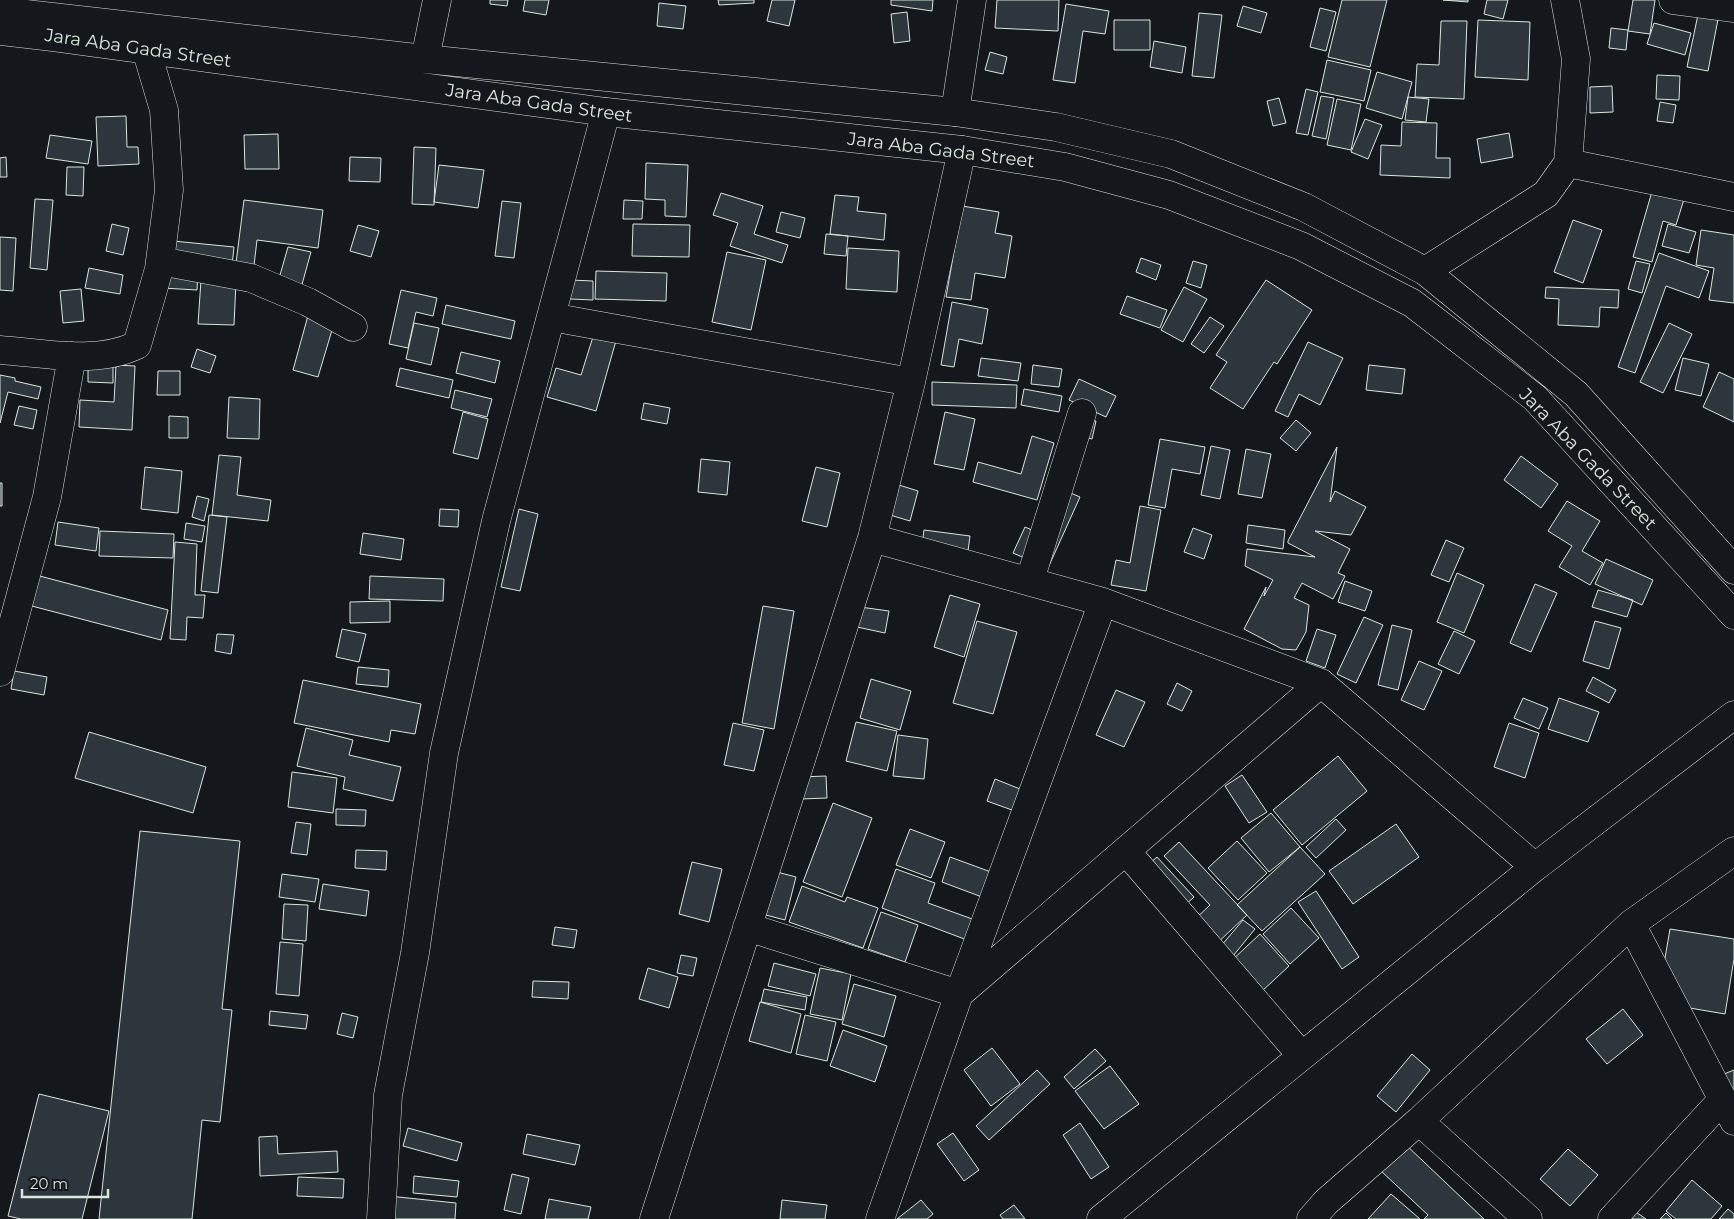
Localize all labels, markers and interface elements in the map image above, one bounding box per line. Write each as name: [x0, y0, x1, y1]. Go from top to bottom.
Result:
street label: Jara Aba Gada Street: [42, 24, 233, 72]
street label: Jara Aba Gada Street: [443, 79, 634, 127]
street label: Jara Aba Gada Street: [845, 127, 1036, 172]
street label: Jara Aba Gada Street: [1514, 383, 1661, 534]
scale bar: [22, 1166, 109, 1198]
text: 20 m: [30, 1174, 68, 1193]

